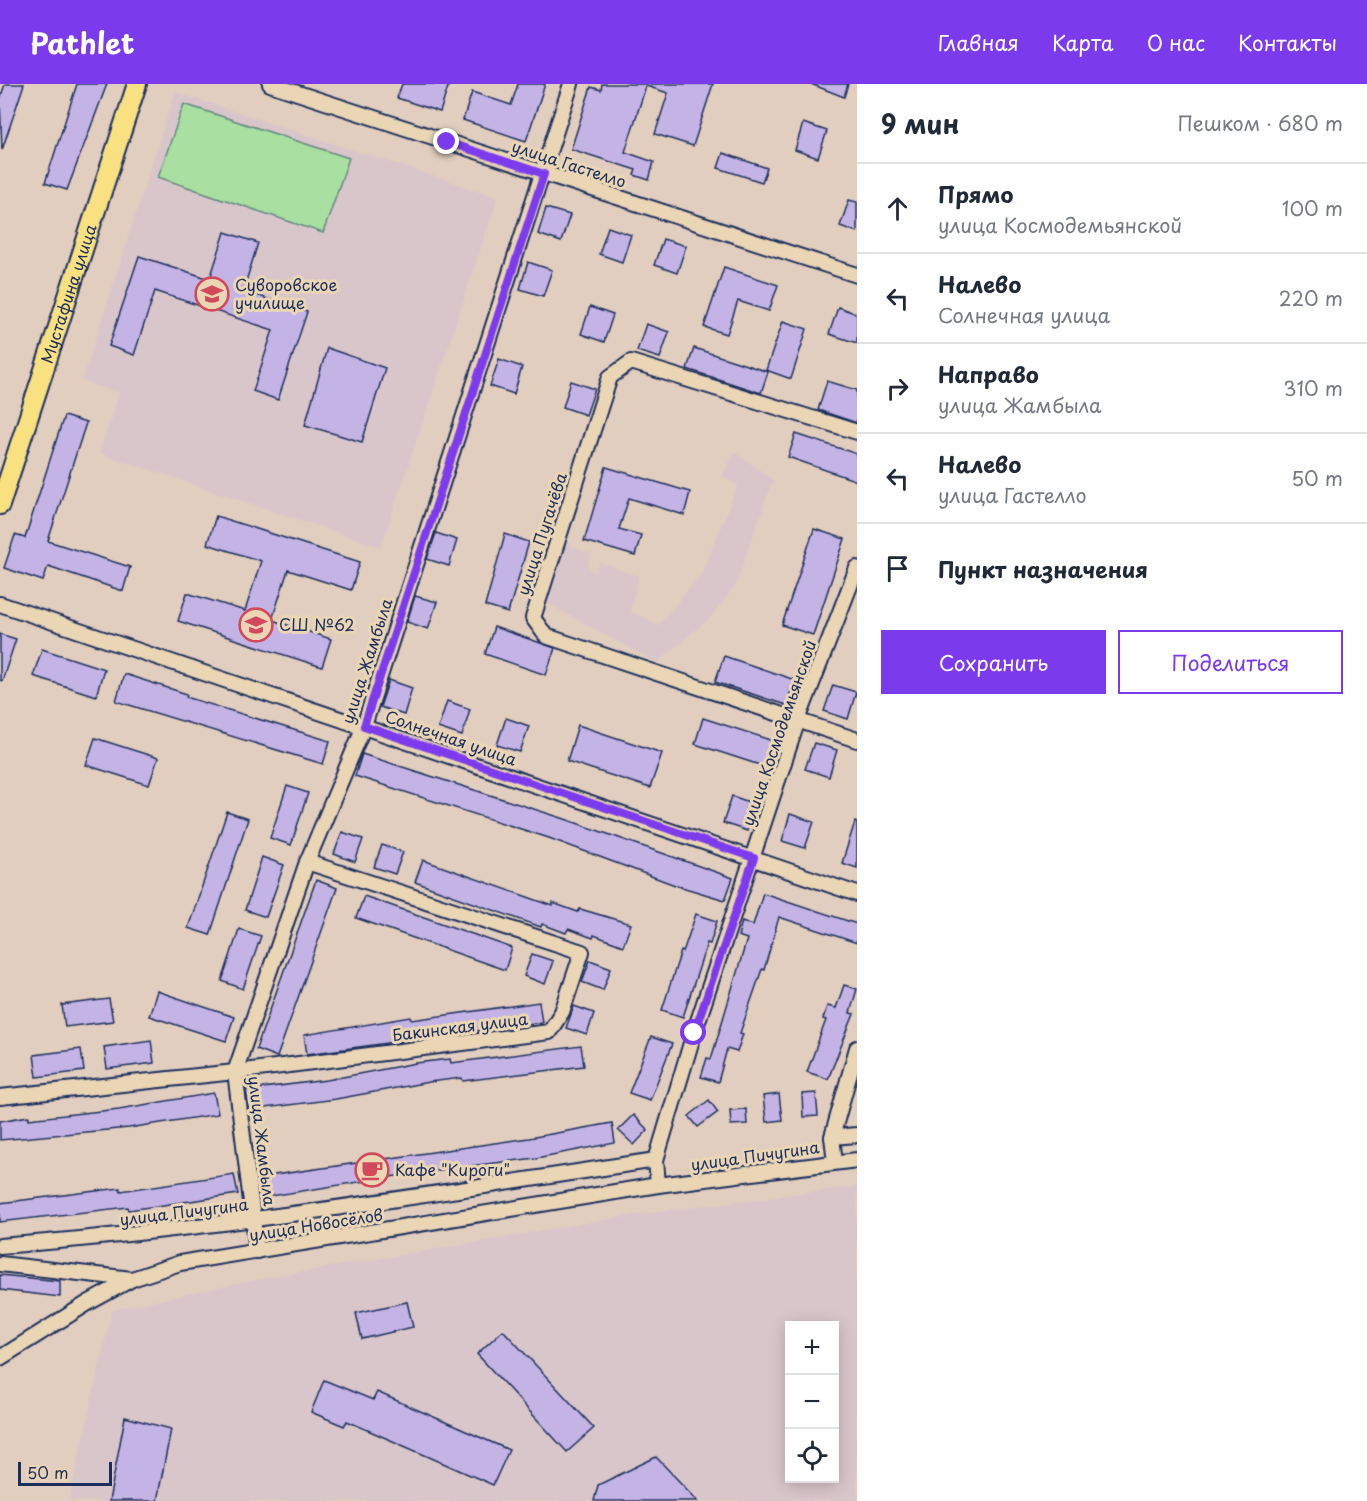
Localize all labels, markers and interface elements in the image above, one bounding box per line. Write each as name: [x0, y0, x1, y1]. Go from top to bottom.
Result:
text: Pathlet: [30, 21, 134, 64]
text: Главная: [938, 26, 1019, 58]
text: Карта: [1052, 26, 1114, 58]
text: О нас: [1147, 26, 1205, 58]
text: Контакты: [1238, 26, 1337, 58]
text: 9 мин: [881, 104, 959, 143]
text: Пешком · 680 m: [1177, 108, 1343, 138]
route end: [433, 128, 459, 154]
street label: улица Гастелло: [509, 133, 630, 193]
text: Прямо: [938, 177, 1013, 210]
icon: ahead: [881, 192, 914, 225]
text: 100 m: [1282, 193, 1343, 223]
text: улица Космодемьянской: [938, 210, 1182, 240]
street label: Мустафина улица: [34, 221, 102, 366]
text: Налево: [938, 267, 1021, 300]
place label: Суворовское училище: [235, 272, 338, 314]
school or university icon: Суворовское училище: [194, 276, 230, 312]
icon: left: [881, 282, 914, 315]
text: 220 m: [1279, 283, 1343, 313]
text: Солнечная улица: [938, 300, 1110, 330]
text: Направо: [938, 357, 1039, 390]
icon: right: [881, 372, 914, 405]
text: 310 m: [1283, 373, 1343, 403]
text: улица Жамбыла: [938, 390, 1102, 420]
text: Налево: [938, 447, 1021, 480]
icon: left: [881, 462, 914, 495]
text: 50 m: [1291, 463, 1343, 493]
street label: улица Пугачёва: [510, 469, 572, 598]
text: улица Гастелло: [938, 480, 1087, 510]
icon: arrive: [881, 552, 914, 585]
text: Пункт назначения: [938, 552, 1148, 585]
street label: улица Жамбыла: [334, 595, 398, 727]
school or university icon: СШ №62: [238, 607, 274, 643]
place label: СШ №62: [279, 612, 355, 636]
button: Сохранить: [881, 630, 1106, 694]
button: Поделиться: [1118, 630, 1343, 694]
street label: улица Космодемьянской: [735, 636, 821, 829]
street label: Солнечная улица: [382, 703, 520, 771]
street label: Бакинская улица: [391, 1006, 529, 1046]
route start: [680, 1019, 706, 1045]
street label: улица Жамбыла: [243, 1074, 283, 1207]
street label: улица Пичугина: [689, 1134, 821, 1176]
cafe icon: Кафе "Кироги": [354, 1152, 390, 1188]
place label: Кафе "Кироги": [395, 1157, 510, 1181]
street label: улица Пичугина: [118, 1191, 250, 1231]
street label: улица Новосёлов: [247, 1202, 384, 1246]
map controls: [785, 1321, 839, 1483]
button: +: [785, 1321, 839, 1375]
button: −: [785, 1375, 839, 1429]
button: locate: [785, 1429, 839, 1483]
scale bar: [18, 1459, 112, 1486]
text: 50 m: [27, 1460, 68, 1484]

